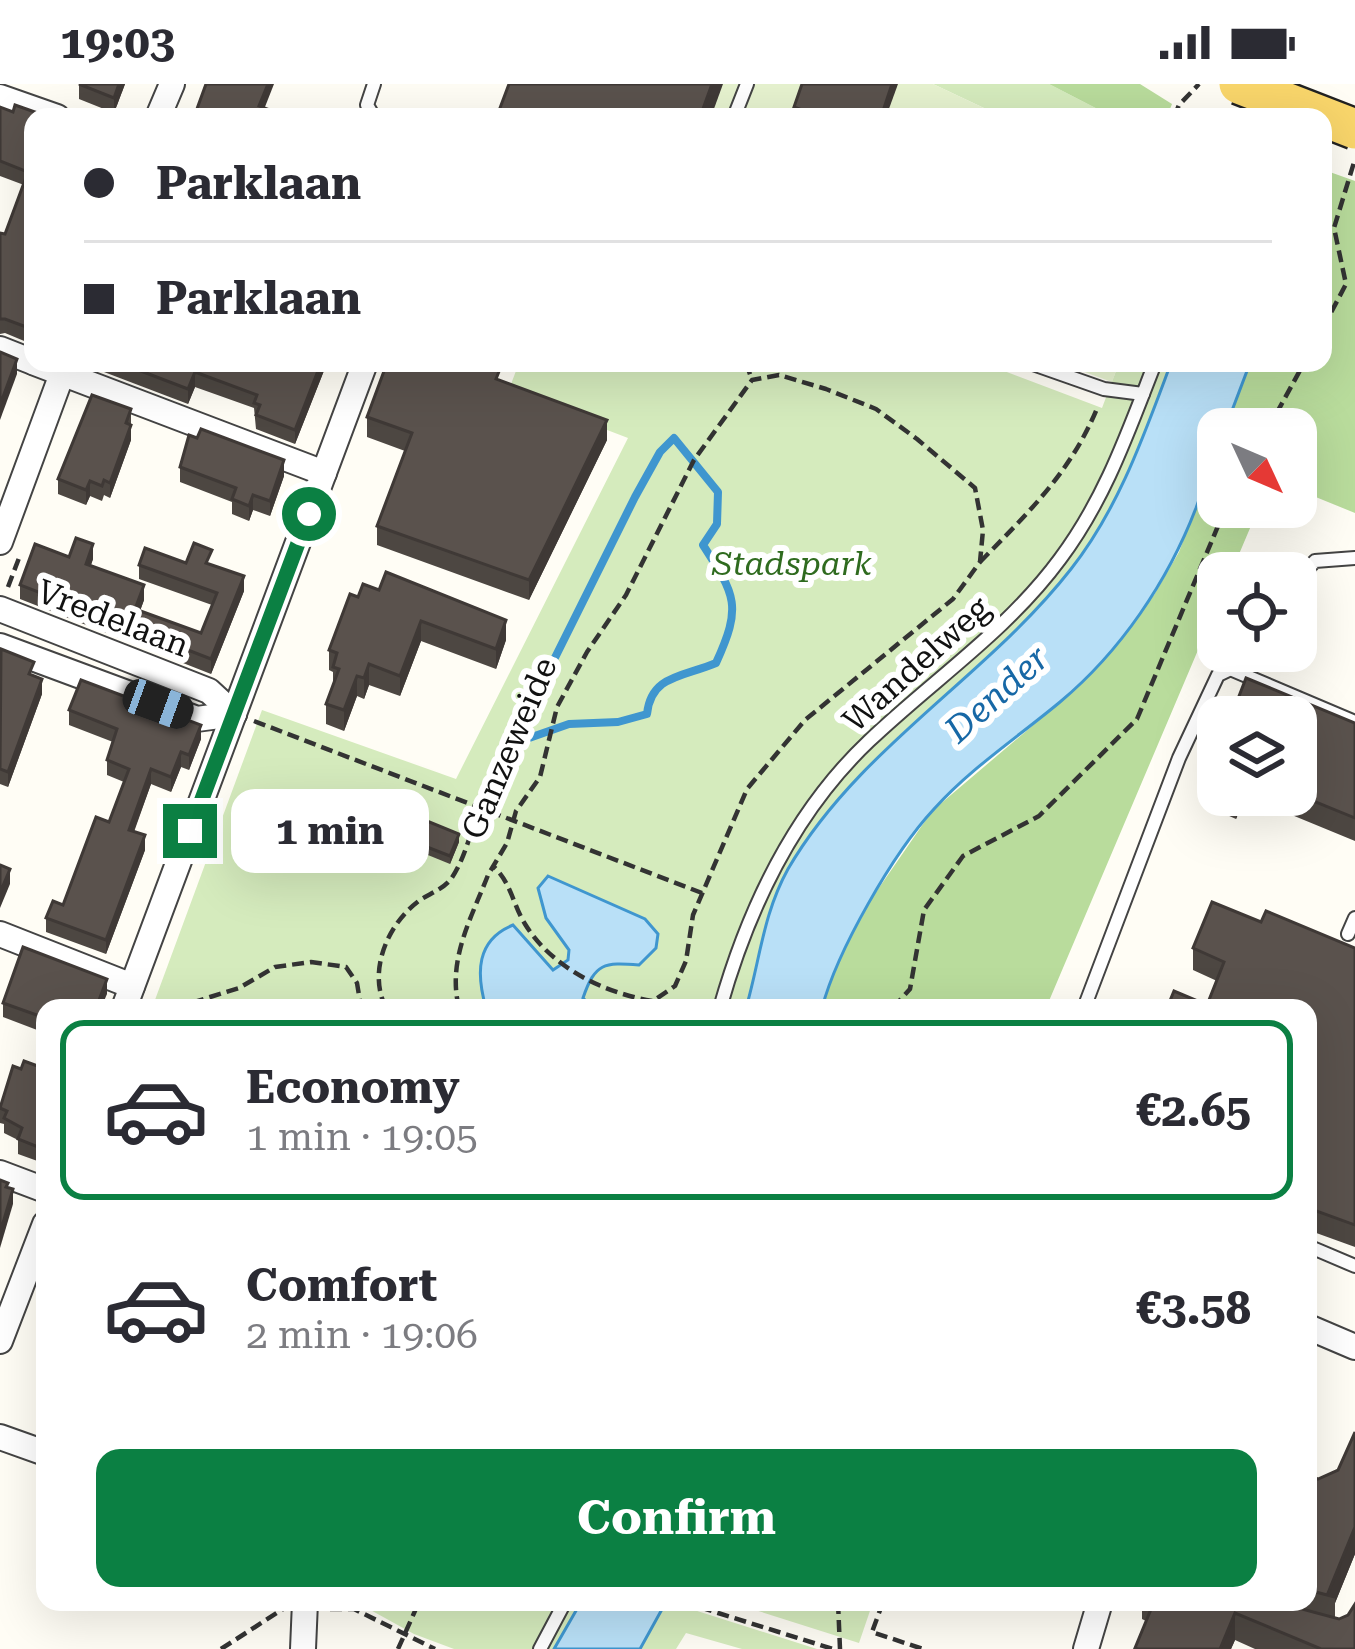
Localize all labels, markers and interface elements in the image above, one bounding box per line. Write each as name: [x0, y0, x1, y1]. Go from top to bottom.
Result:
text: 19:03: [60, 16, 175, 69]
text: Parklaan: [156, 157, 361, 210]
text: Parklaan: [156, 272, 361, 325]
north arrow: [1197, 408, 1317, 528]
map controls: [1197, 408, 1317, 816]
route start: [282, 487, 336, 541]
park label: Stadspark: [711, 544, 872, 583]
button: locate: [1197, 552, 1317, 672]
street label: Vredelaan: [32, 571, 194, 665]
street label: Wandelweg: [835, 588, 998, 740]
water label: Dender: [936, 637, 1057, 752]
street label: Ganzeweide: [453, 651, 565, 845]
car: [118, 675, 198, 733]
button: layers: [1197, 696, 1317, 816]
callout: 1 min: [232, 789, 430, 873]
route end: [163, 804, 217, 858]
text: 1 min: [276, 808, 384, 854]
icon: car: [102, 1056, 210, 1164]
text: Economy: [246, 1061, 460, 1114]
text: €2.65: [1136, 1084, 1251, 1137]
text: 1 min · 19:05: [246, 1114, 478, 1160]
icon: car: [102, 1254, 210, 1362]
text: Comfort: [246, 1259, 437, 1312]
text: €3.58: [1136, 1282, 1251, 1335]
text: 2 min · 19:06: [246, 1312, 478, 1358]
button: Confirm: [96, 1449, 1257, 1587]

